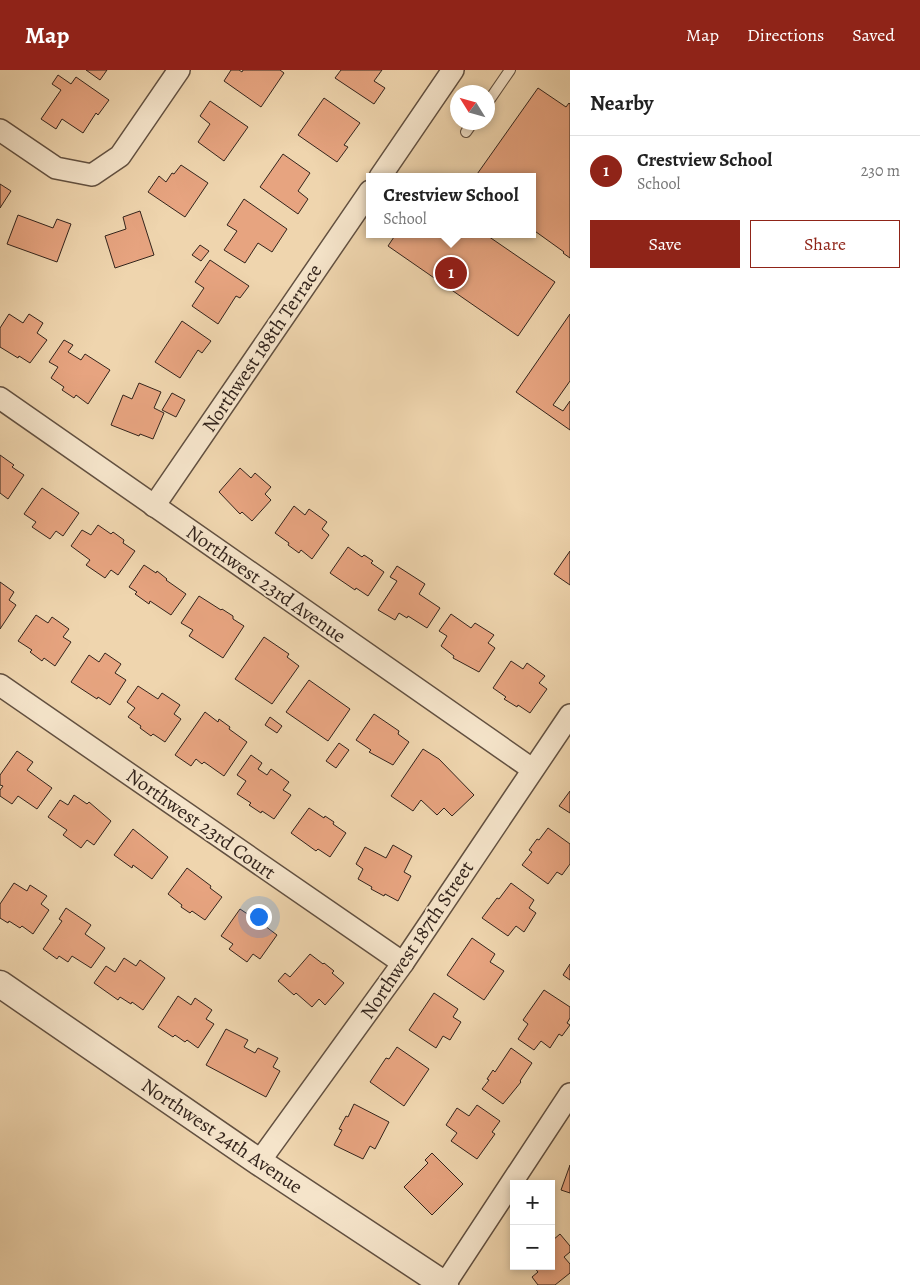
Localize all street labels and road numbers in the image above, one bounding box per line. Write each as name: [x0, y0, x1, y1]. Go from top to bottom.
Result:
street label: Northwest 188th Terrace: [196, 259, 328, 437]
street label: Northwest 23rd Avenue: [181, 519, 351, 649]
street label: Northwest 23rd Court: [121, 762, 282, 886]
street label: Northwest 187th Street: [354, 855, 480, 1024]
street label: Northwest 24th Avenue: [136, 1072, 308, 1200]

